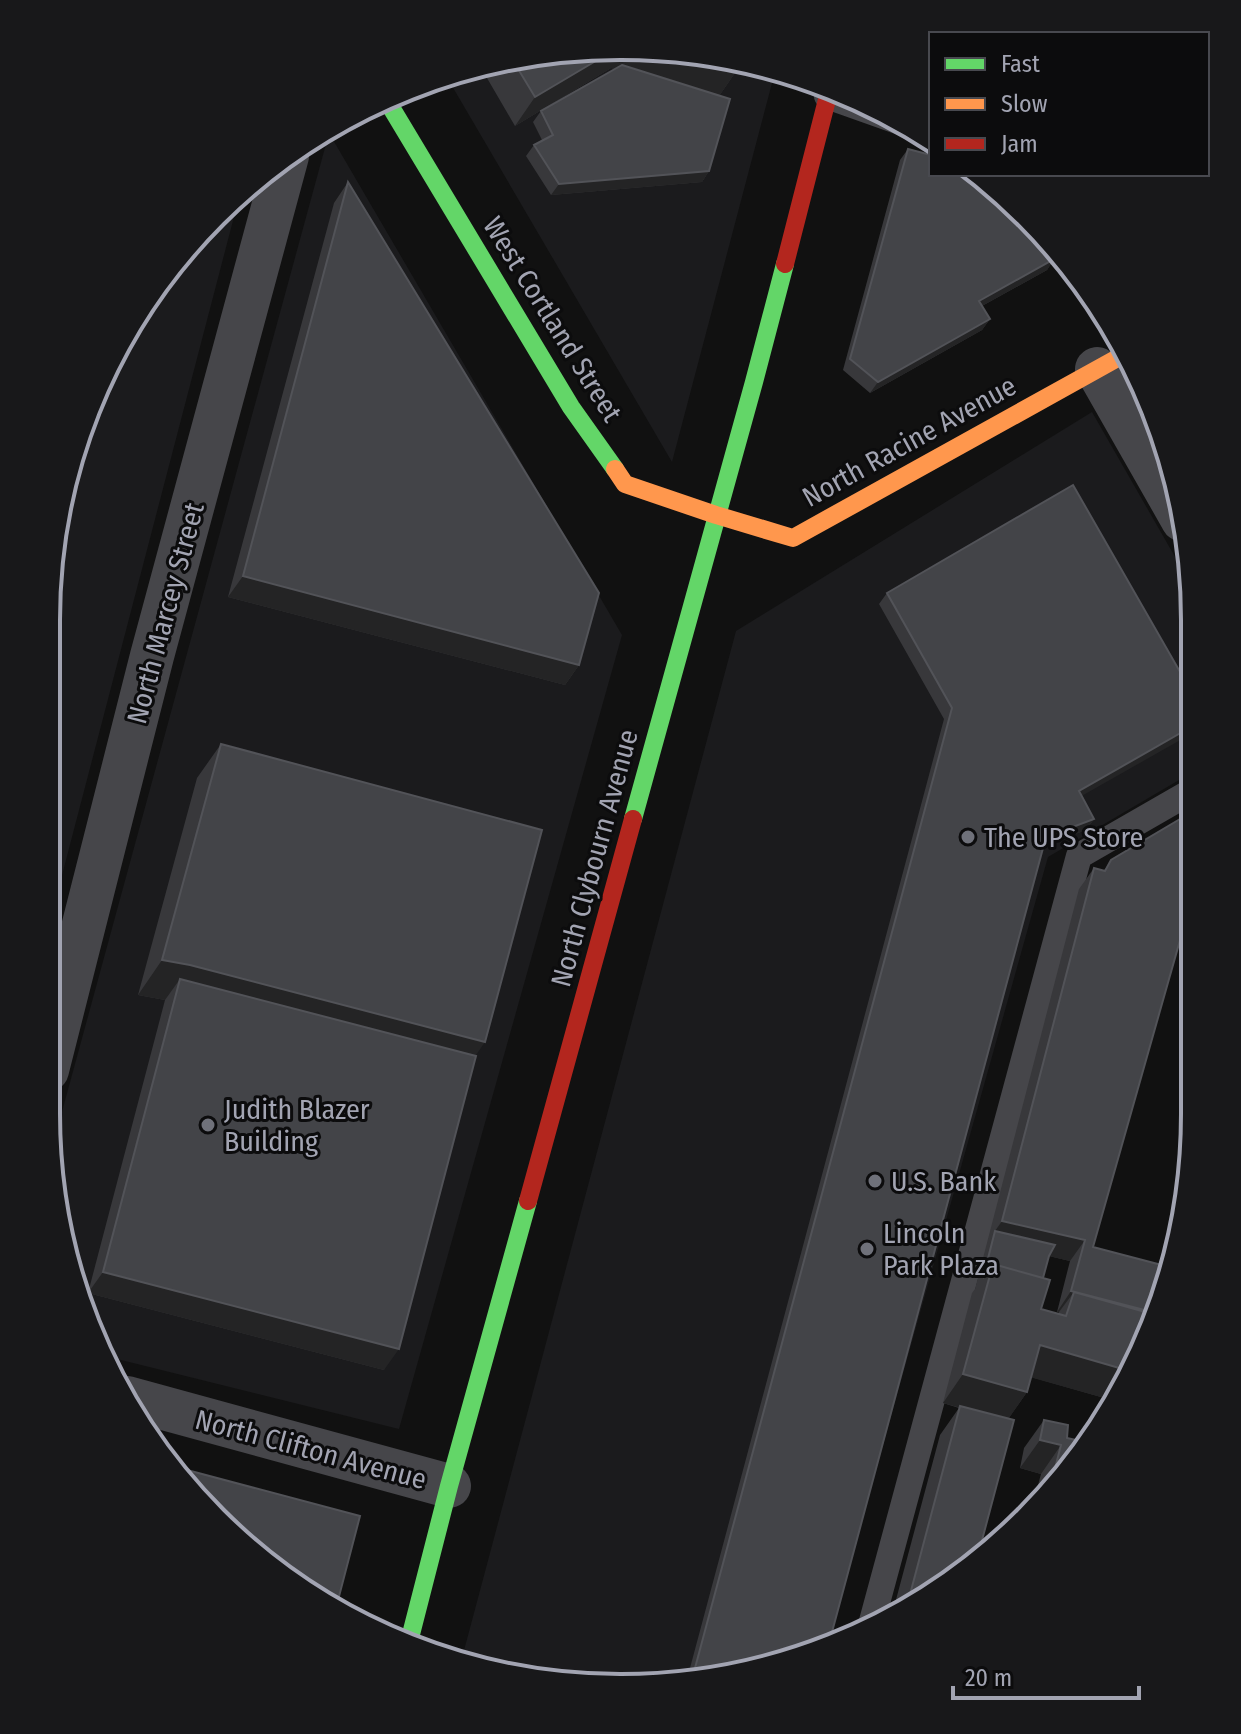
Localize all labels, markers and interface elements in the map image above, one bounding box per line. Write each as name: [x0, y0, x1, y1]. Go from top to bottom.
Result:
legend: [929, 32, 1209, 176]
text: Fast: [1001, 50, 1040, 78]
text: Slow: [1001, 90, 1048, 118]
text: Jam: [1001, 130, 1038, 158]
street label: West Cortland Street: [476, 211, 629, 429]
street label: North Racine Avenue: [797, 369, 1022, 514]
street label: North Marcey Street: [120, 498, 211, 727]
street label: North Clybourn Avenue: [544, 726, 645, 990]
place label: The UPS Store: [984, 821, 1143, 854]
marker: The UPS Store: [959, 828, 977, 846]
place label: Judith Blazer Building: [224, 1093, 370, 1158]
marker: Judith Blazer Building: [199, 1116, 217, 1134]
place label: U.S. Bank: [891, 1165, 997, 1198]
marker: U.S. Bank: [866, 1172, 884, 1190]
place label: Lincoln Park Plaza: [883, 1217, 999, 1282]
marker: Lincoln Park Plaza: [858, 1240, 876, 1258]
street label: North Clifton Avenue: [192, 1403, 430, 1496]
scale bar: [953, 1650, 1139, 1700]
text: 20 m: [965, 1664, 1012, 1692]

